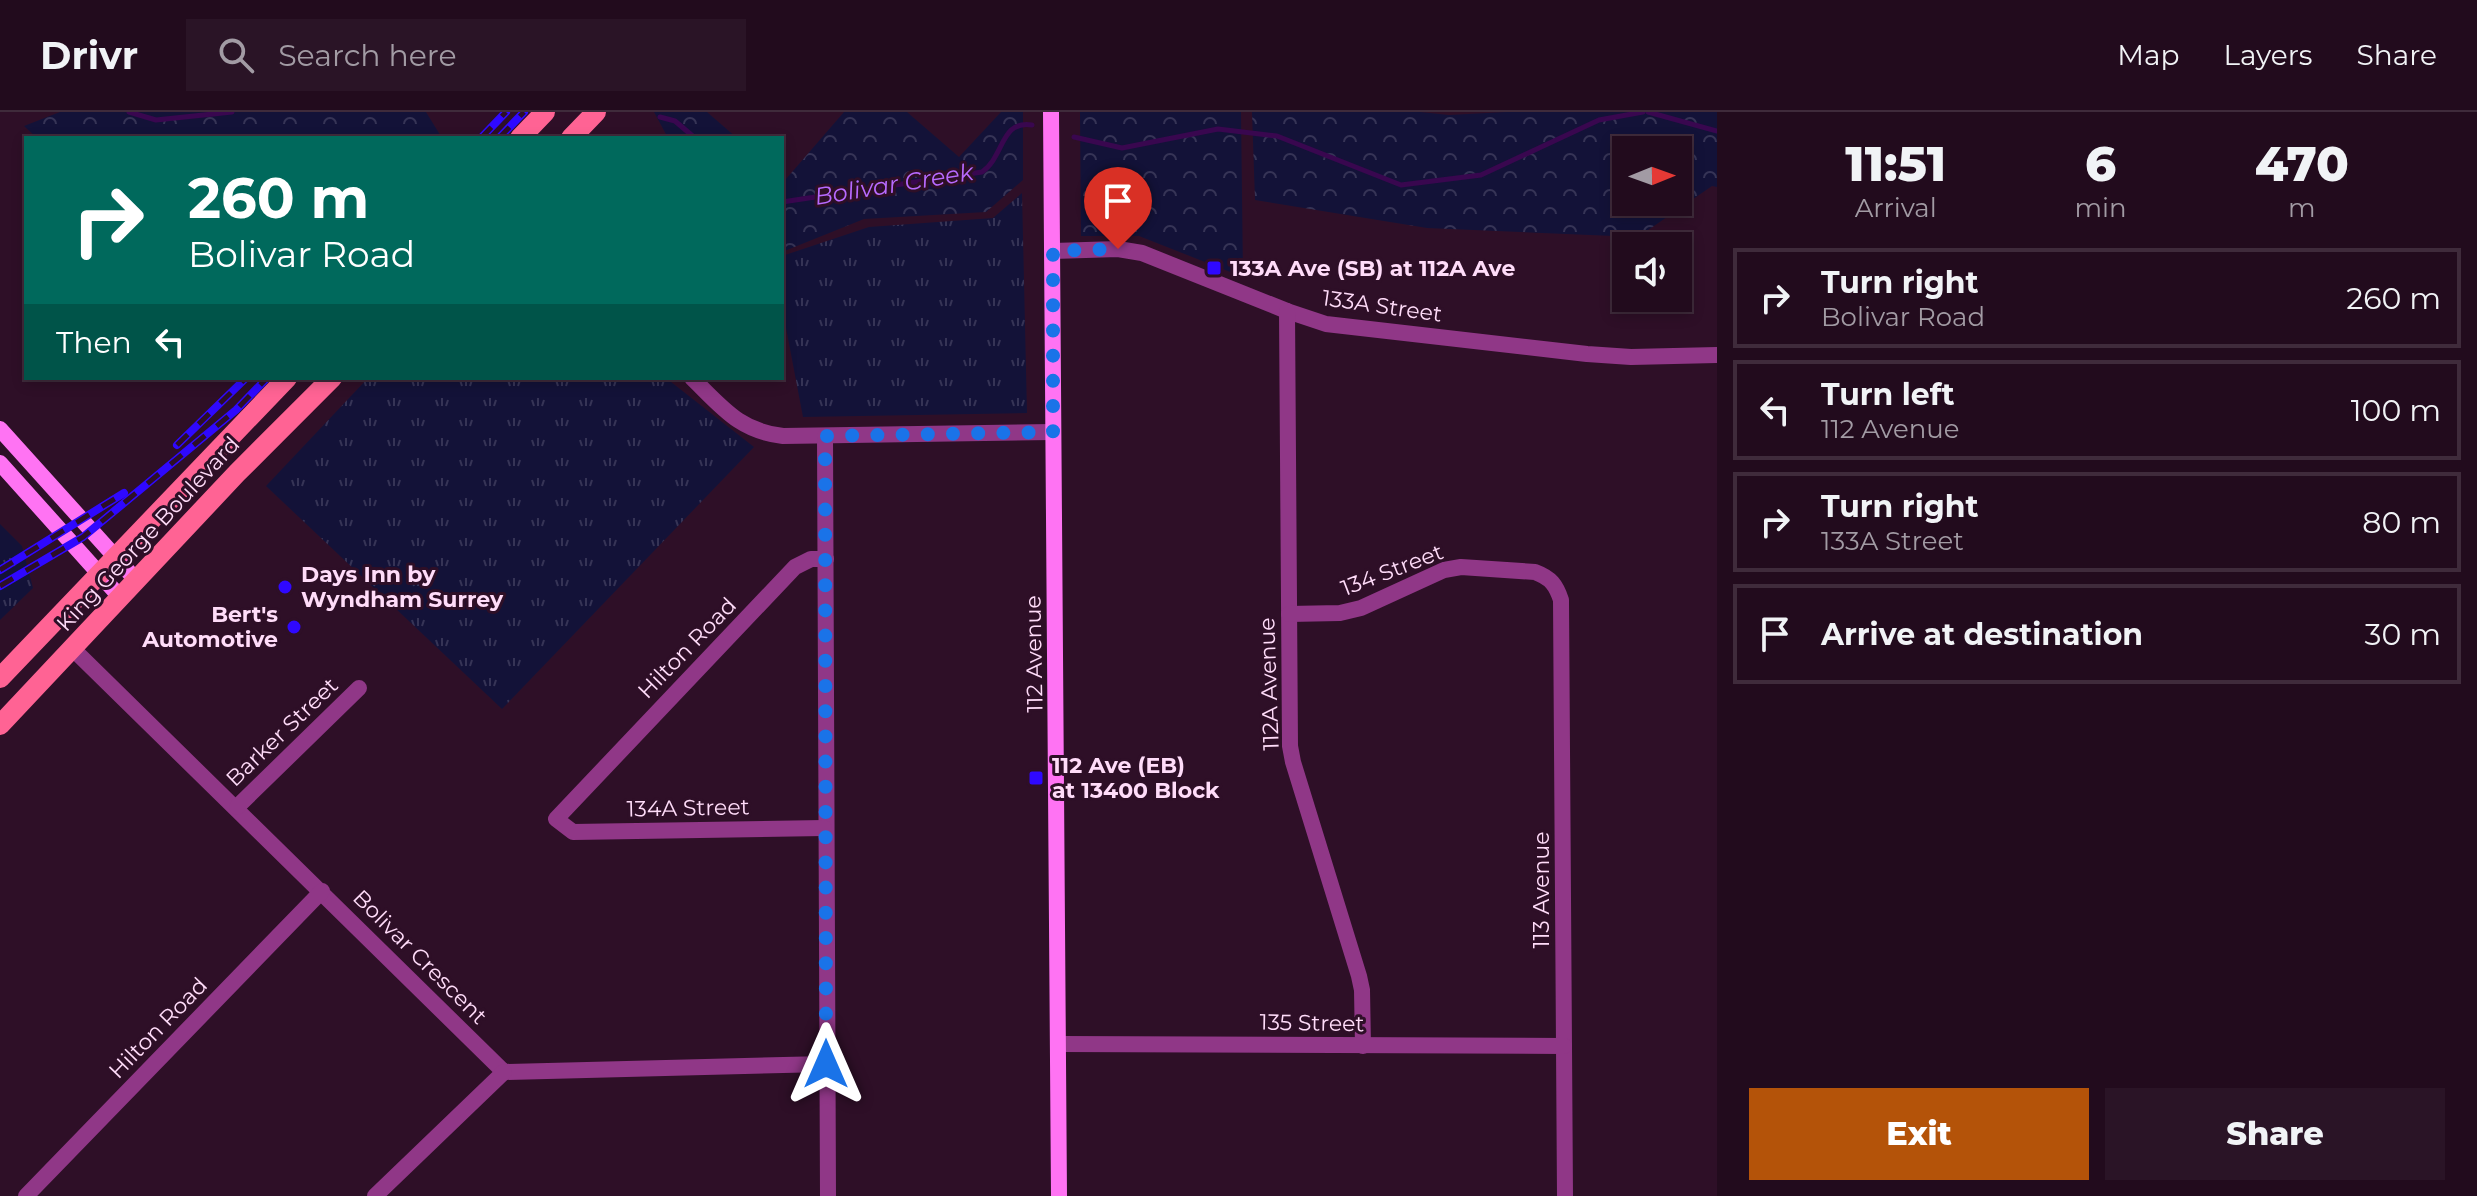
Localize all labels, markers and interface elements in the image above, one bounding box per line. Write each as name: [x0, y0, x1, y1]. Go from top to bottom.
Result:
search box: [186, 19, 746, 91]
text: Drivr: [40, 32, 138, 79]
icon: search: [214, 33, 258, 77]
text: Search here: [278, 37, 457, 74]
text: Map: [2117, 38, 2180, 72]
text: Layers: [2224, 38, 2313, 72]
text: Share: [2357, 38, 2437, 72]
text: 11:51: [1845, 135, 1946, 193]
text: 6: [2085, 135, 2116, 193]
text: 470: [2255, 135, 2349, 193]
north arrow: [1612, 136, 1692, 216]
map controls: [1612, 136, 1692, 312]
water label: Bolivar Creek: [812, 157, 977, 211]
text: 260 m: [188, 164, 369, 232]
pin: [1084, 167, 1152, 249]
icon: right: [56, 168, 160, 272]
icon: arrive: [1096, 179, 1140, 223]
text: Arrival: [1855, 192, 1937, 224]
text: min: [2074, 192, 2127, 224]
text: m: [2288, 192, 2316, 224]
text: Bolivar Road: [188, 232, 415, 276]
button: sound: [1612, 232, 1692, 312]
place label: 133A Ave (SB) at 112A Ave: [1230, 255, 1515, 282]
marker: 133A Ave (SB) at 112A Ave: [1205, 259, 1223, 277]
text: Turn right: [1821, 264, 1978, 301]
icon: right: [1753, 276, 1797, 320]
text: 260 m: [2346, 280, 2441, 317]
street label: 133A Street: [1320, 284, 1444, 328]
text: Bolivar Road: [1821, 301, 1985, 333]
icon: left: [148, 320, 192, 364]
text: Then: [56, 324, 132, 361]
text: Turn left: [1821, 376, 1954, 413]
icon: left: [1753, 388, 1797, 432]
text: 100 m: [2351, 392, 2441, 429]
text: 112 Avenue: [1821, 413, 1959, 445]
street label: King George Boulevard: [51, 431, 245, 637]
text: Turn right: [1821, 488, 1978, 525]
icon: right: [1753, 500, 1797, 544]
text: 80 m: [2362, 504, 2441, 541]
text: 133A Street: [1821, 525, 1964, 557]
street label: 134 Street: [1337, 538, 1447, 602]
place label: Days Inn by Wyndham Surrey: [301, 561, 504, 613]
marker: Days Inn by Wyndham Surrey: [276, 578, 294, 596]
street label: Hilton Road: [632, 592, 742, 704]
street label: 112 Avenue: [1019, 595, 1049, 713]
place label: Bert's Automotive: [141, 601, 278, 653]
icon: arrive: [1753, 612, 1797, 656]
text: Arrive at destination: [1821, 616, 2143, 653]
text: 30 m: [2365, 616, 2441, 653]
street label: 112A Avenue: [1253, 617, 1285, 751]
marker: Bert's Automotive: [285, 618, 303, 636]
street label: Barker Street: [220, 672, 344, 792]
place label: 112 Ave (EB) at 13400 Block: [1052, 752, 1220, 804]
marker: 112 Ave (EB) at 13400 Block: [1027, 769, 1045, 787]
street label: 134A Street: [626, 793, 750, 823]
street label: 113 Avenue: [1528, 831, 1555, 949]
street label: Bolivar Crescent: [347, 884, 493, 1030]
street label: Hilton Road: [103, 972, 213, 1084]
street label: 135 Street: [1259, 1009, 1365, 1037]
position arrow: [784, 1022, 868, 1106]
button: Exit: [1749, 1088, 2089, 1180]
button: Share: [2105, 1088, 2445, 1180]

